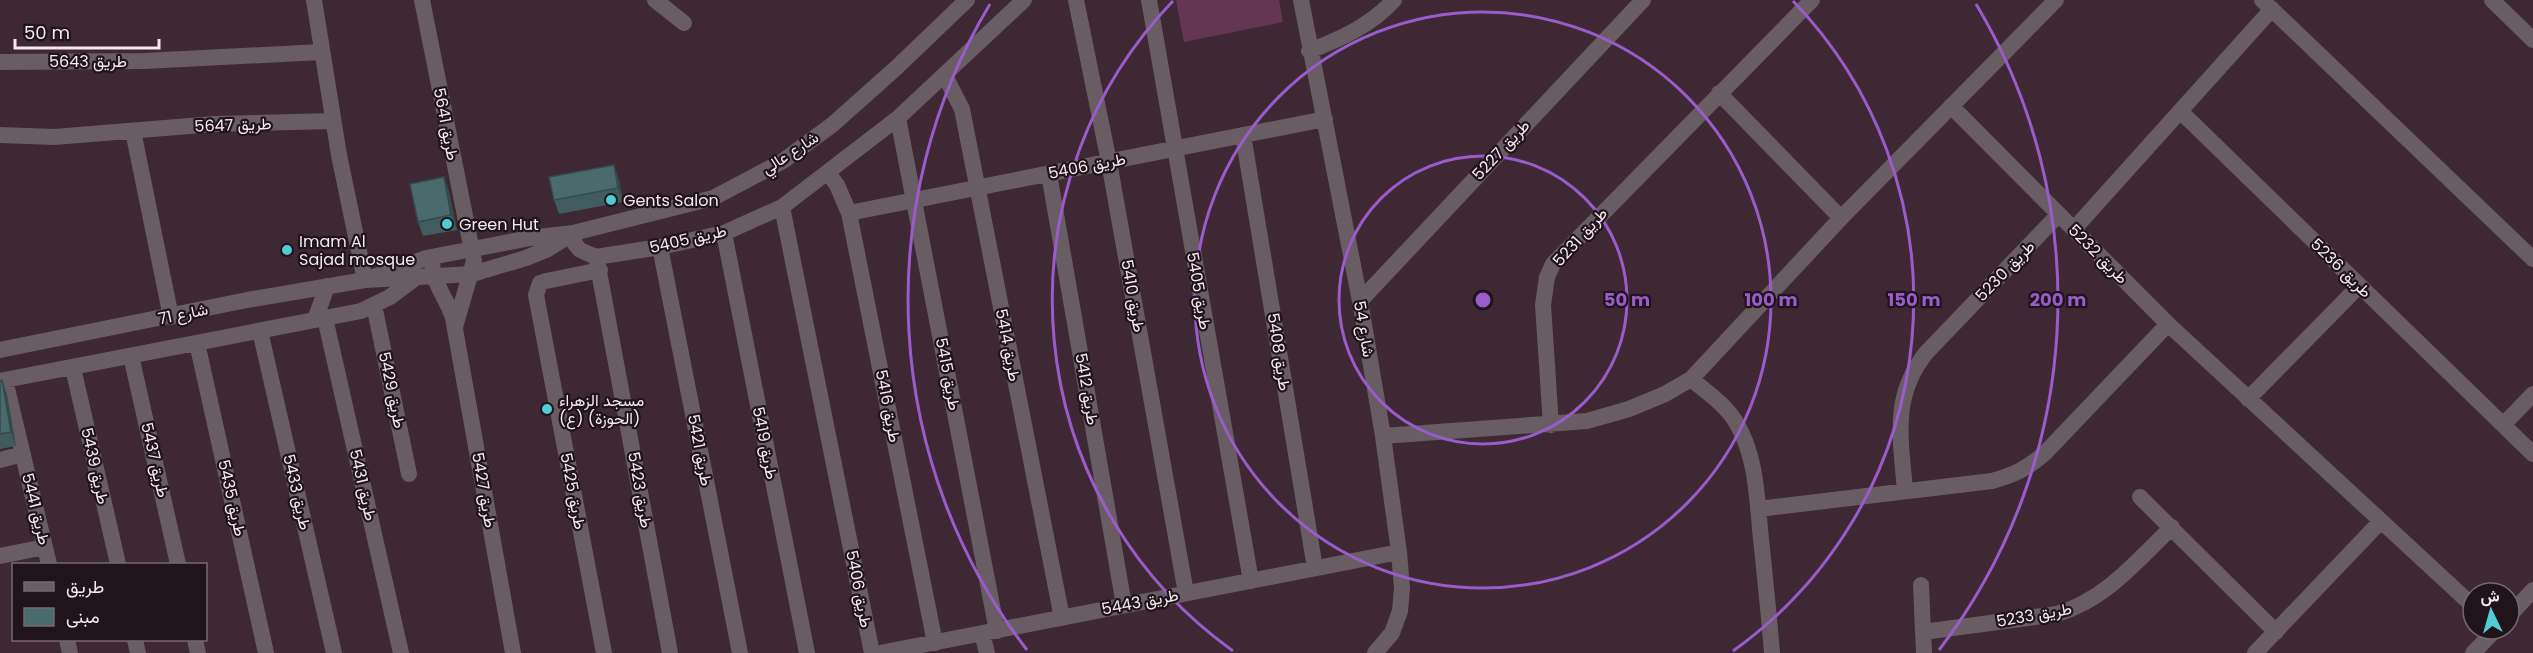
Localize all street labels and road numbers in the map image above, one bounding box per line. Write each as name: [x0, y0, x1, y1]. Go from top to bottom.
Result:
street label: طريق 5643: [49, 50, 127, 73]
street label: طريق 5641: [428, 86, 464, 162]
street label: طريق 5647: [194, 112, 272, 138]
street label: طريق 5227: [1467, 115, 1535, 185]
street label: شارع عالي: [757, 126, 824, 182]
street label: طريق 5406: [1046, 147, 1128, 185]
street label: طريق 5231: [1547, 203, 1613, 271]
street label: طريق 5405: [647, 219, 729, 259]
street label: طريق 5232: [2063, 219, 2133, 289]
street label: طريق 5236: [2305, 233, 2377, 303]
street label: طريق 5230: [1970, 235, 2040, 307]
street label: طريق 5405: [1181, 250, 1217, 332]
street label: طريق 5410: [1115, 258, 1151, 334]
street label: شارع 71: [156, 298, 210, 330]
street label: شارع 54: [1348, 299, 1380, 359]
street label: طريق 5414: [990, 307, 1026, 383]
street label: طريق 5408: [1262, 311, 1296, 393]
street label: طريق 5415: [930, 336, 966, 412]
street label: طريق 5429: [373, 350, 411, 430]
street label: طريق 5412: [1069, 351, 1105, 427]
street label: طريق 5416: [870, 368, 906, 444]
street label: طريق 5419: [747, 405, 783, 481]
street label: طريق 5421: [682, 412, 718, 488]
street label: طريق 5437: [135, 420, 175, 500]
street label: طريق 5439: [75, 425, 115, 507]
street label: طريق 5431: [344, 447, 382, 523]
street label: طريق 5427: [466, 450, 502, 530]
street label: طريق 5423: [622, 450, 658, 530]
street label: طريق 5425: [554, 451, 592, 531]
street label: طريق 5433: [277, 452, 317, 532]
street label: طريق 5435: [212, 458, 252, 538]
street label: طريق 5441: [16, 471, 56, 547]
street label: طريق 5406: [840, 548, 878, 630]
street label: طريق 5443: [1100, 583, 1180, 621]
street label: طريق 5233: [1994, 597, 2074, 633]

